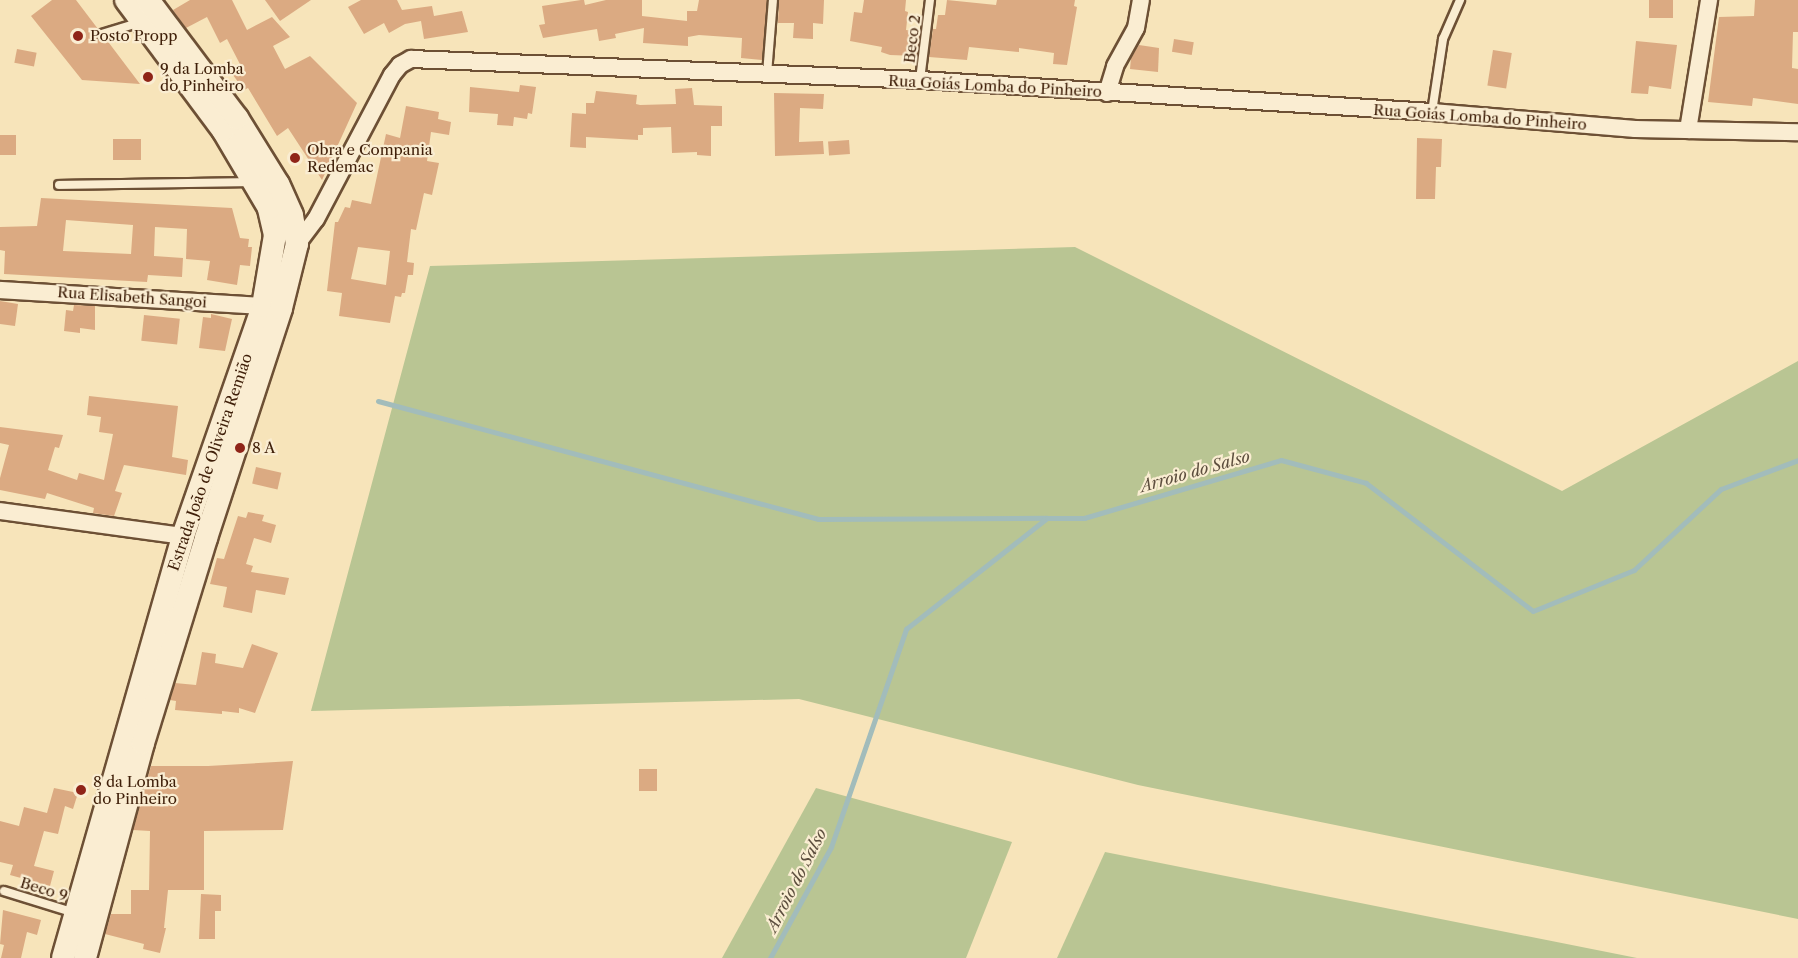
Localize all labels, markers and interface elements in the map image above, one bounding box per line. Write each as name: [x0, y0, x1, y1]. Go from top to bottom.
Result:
street label: Beco 2: [900, 14, 924, 64]
place label: Posto Propp: [90, 27, 177, 45]
marker: Posto Propp: [71, 29, 85, 43]
place label: 9 da Lomba do Pinheiro: [160, 59, 244, 94]
marker: 9 da Lomba do Pinheiro: [141, 70, 155, 84]
street label: Rua Goiás Lomba do Pinheiro: [888, 71, 1102, 101]
street label: Rua Goiás Lomba do Pinheiro: [1373, 101, 1587, 133]
place label: Obra e Compania Redemac: [307, 140, 433, 175]
marker: Obra e Compania Redemac: [288, 151, 302, 165]
street label: Rua Elisabeth Sangoi: [57, 283, 207, 311]
street label: Estrada João de Oliveira Remião: [164, 351, 256, 573]
place label: 8 A: [252, 439, 276, 457]
marker: 8 A: [233, 441, 247, 455]
water label: Arroio do Salso: [1138, 446, 1252, 496]
place label: 8 da Lomba do Pinheiro: [93, 772, 177, 807]
marker: 8 da Lomba do Pinheiro: [74, 783, 88, 797]
water label: Arroio do Salso: [762, 825, 830, 935]
street label: Beco 9: [18, 873, 70, 905]

